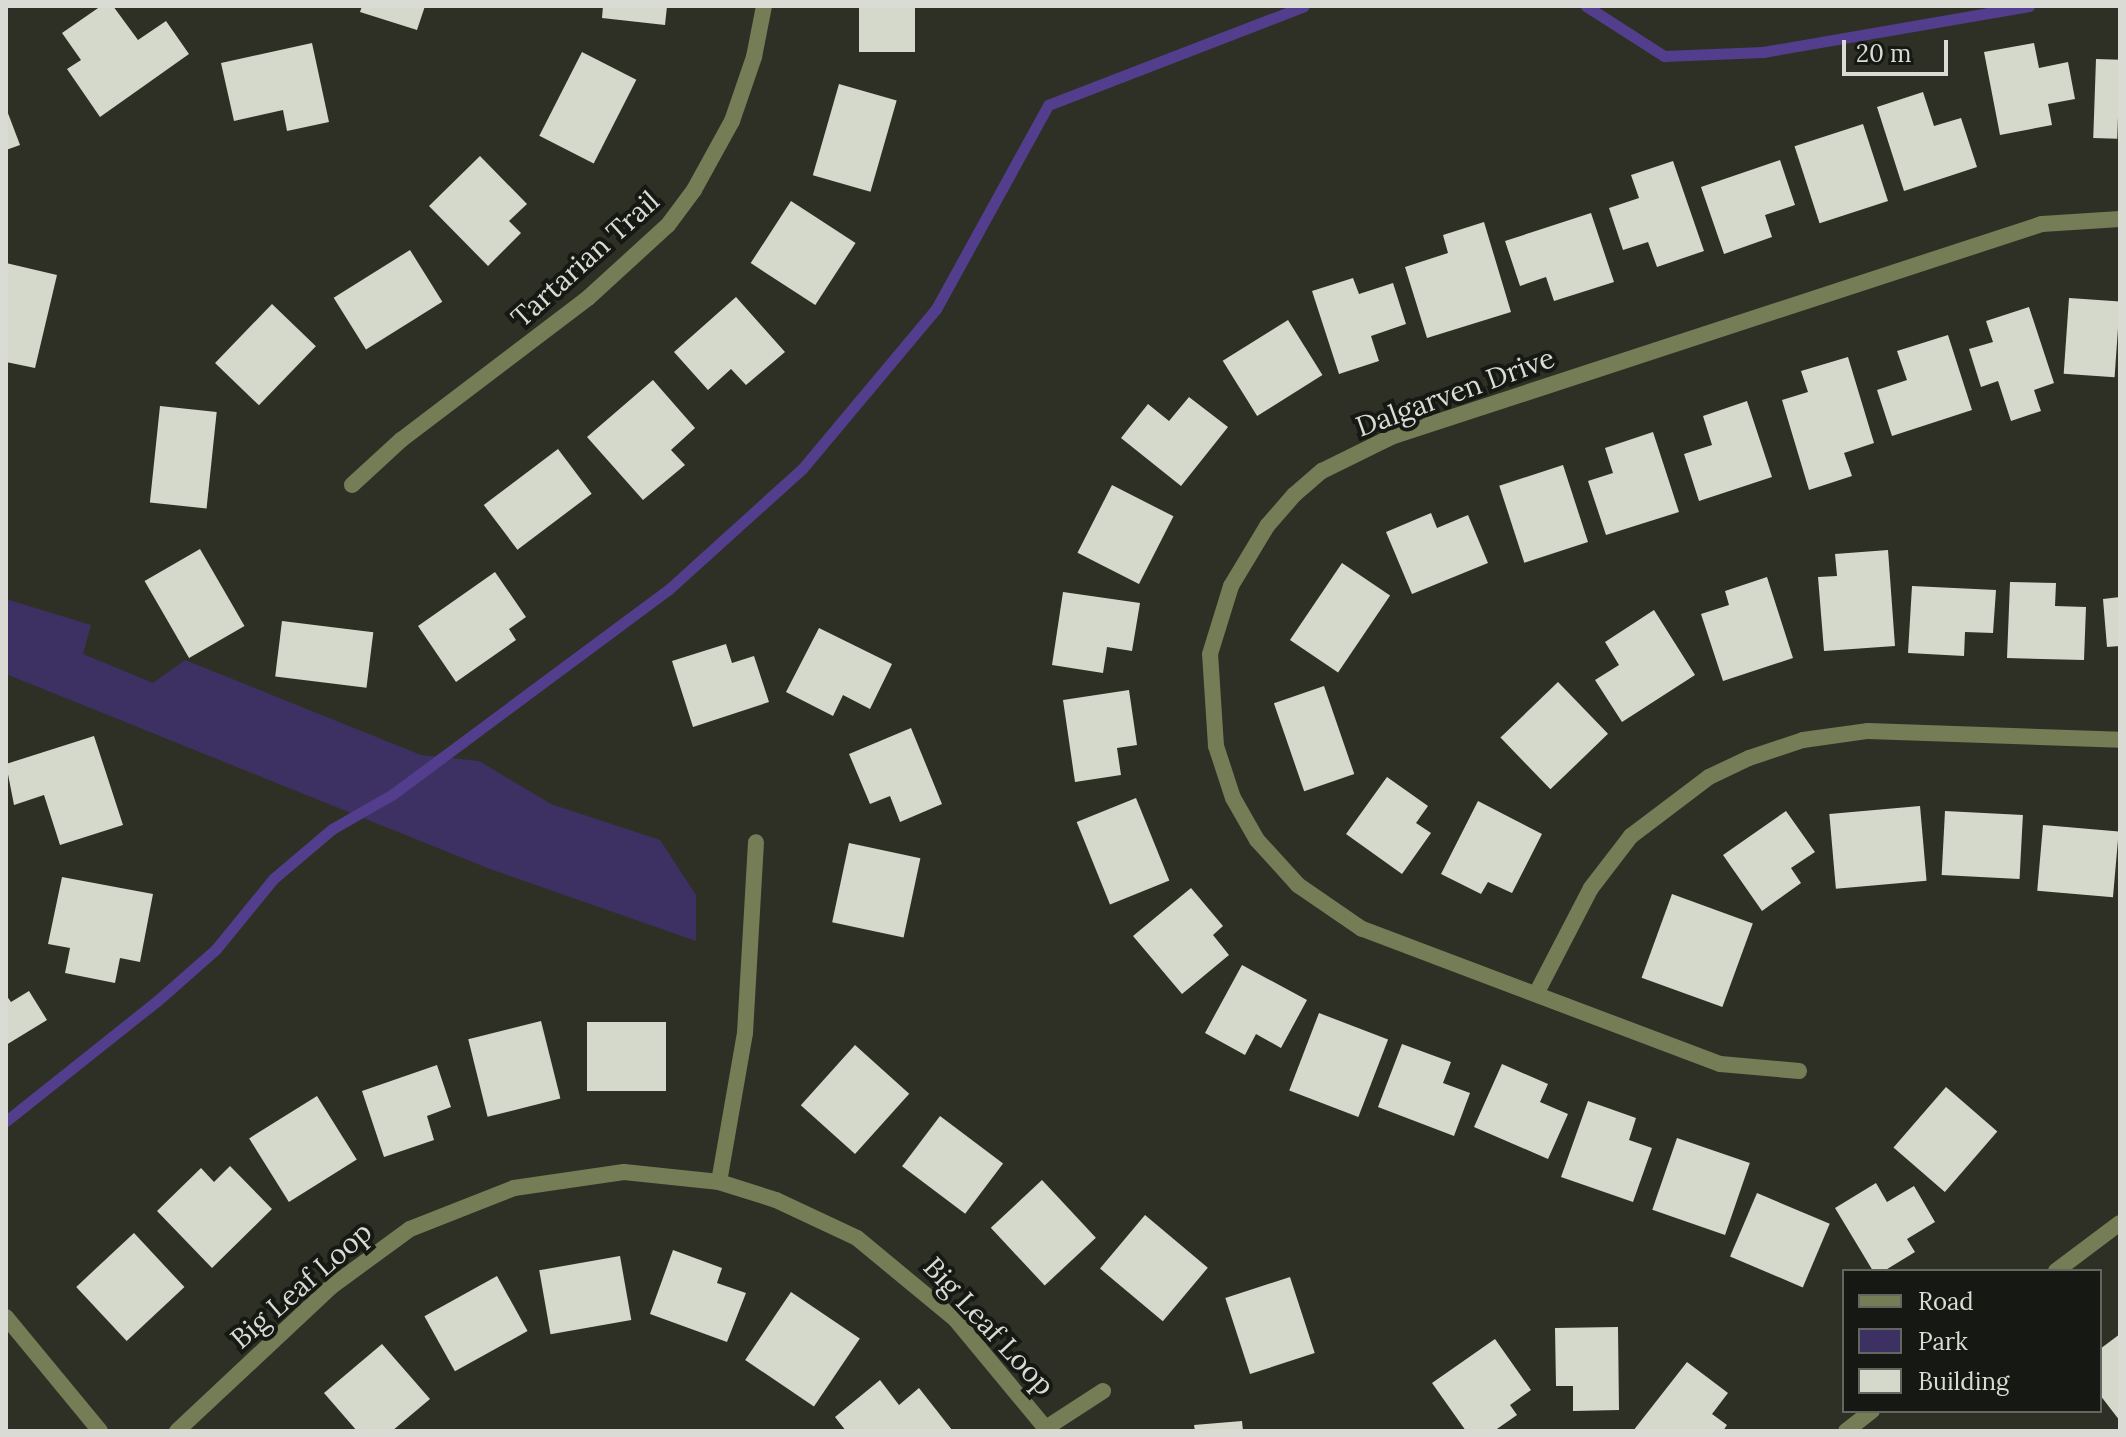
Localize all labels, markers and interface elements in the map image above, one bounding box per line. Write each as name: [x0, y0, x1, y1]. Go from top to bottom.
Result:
scale bar: [1846, 24, 1952, 74]
text: 20 m: [1856, 38, 1912, 69]
street label: Tartarian Trail: [504, 184, 666, 334]
street label: Dalgarven Drive: [1351, 341, 1559, 443]
street label: Big Leaf Loop: [224, 1215, 378, 1355]
street label: Big Leaf Loop: [917, 1250, 1061, 1402]
legend: [1842, 1269, 2102, 1413]
text: Road: [1918, 1286, 1974, 1317]
text: Park: [1918, 1326, 1968, 1357]
text: Building: [1918, 1366, 2009, 1397]

